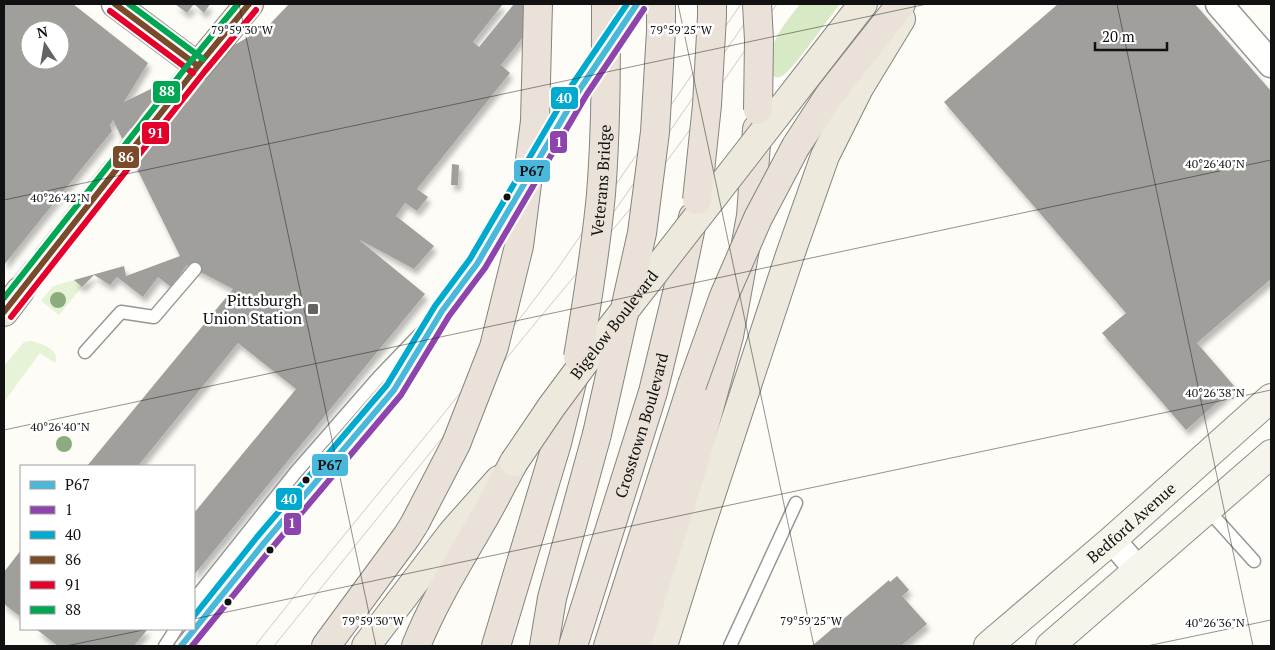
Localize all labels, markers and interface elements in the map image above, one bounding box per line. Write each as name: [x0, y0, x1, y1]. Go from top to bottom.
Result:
north arrow: [20, 20, 70, 70]
scale bar: [1095, 20, 1168, 52]
text: N: [35, 21, 50, 42]
text: 79°59'30"W: [211, 22, 274, 37]
text: 79°59'25"W: [650, 22, 713, 37]
text: 20 m: [1102, 26, 1135, 46]
line badge: 88: [152, 80, 181, 104]
text: 88: [159, 81, 175, 100]
line badge: 40: [550, 86, 579, 110]
text: 40: [556, 88, 572, 107]
line badge: 91: [141, 121, 170, 145]
text: 91: [148, 123, 164, 142]
street label: Veterans Bridge: [585, 124, 616, 238]
line badge: 1: [549, 130, 568, 154]
text: 1: [555, 132, 563, 151]
line badge: 86: [112, 145, 140, 169]
text: 86: [118, 147, 134, 166]
text: 40°26'40"N: [1185, 156, 1245, 171]
line badge: P67: [513, 159, 551, 183]
text: P67: [520, 161, 544, 180]
text: 40°26'42"N: [30, 190, 90, 205]
unlabelled marker: [502, 192, 512, 202]
street label: Bigelow Boulevard: [565, 266, 663, 383]
place label: Pittsburgh Union Station: [203, 289, 303, 329]
marker: Pittsburgh Union Station: [306, 302, 320, 316]
street label: Crosstown Boulevard: [609, 350, 673, 501]
text: 40°26'38"N: [1185, 385, 1245, 400]
text: 40°26'40"N: [30, 419, 90, 434]
line badge: P67: [311, 453, 349, 477]
text: P67: [318, 455, 342, 474]
legend: [20, 465, 195, 630]
text: P67: [65, 474, 90, 494]
unlabelled marker: [301, 475, 311, 485]
street label: Bedford Avenue: [1082, 477, 1180, 568]
line badge: 40: [275, 487, 303, 511]
text: 40: [281, 489, 297, 508]
text: 1: [65, 499, 73, 519]
line badge: 1: [283, 512, 302, 536]
text: 1: [288, 513, 296, 532]
text: 40: [65, 524, 81, 544]
unlabelled marker: [265, 545, 275, 555]
text: 86: [65, 549, 81, 569]
text: 91: [65, 574, 81, 594]
unlabelled marker: [223, 597, 233, 607]
text: 88: [65, 599, 81, 619]
text: 79°59'30"W: [342, 613, 405, 628]
text: 79°59'25"W: [780, 613, 843, 628]
text: 40°26'36"N: [1185, 615, 1245, 630]

